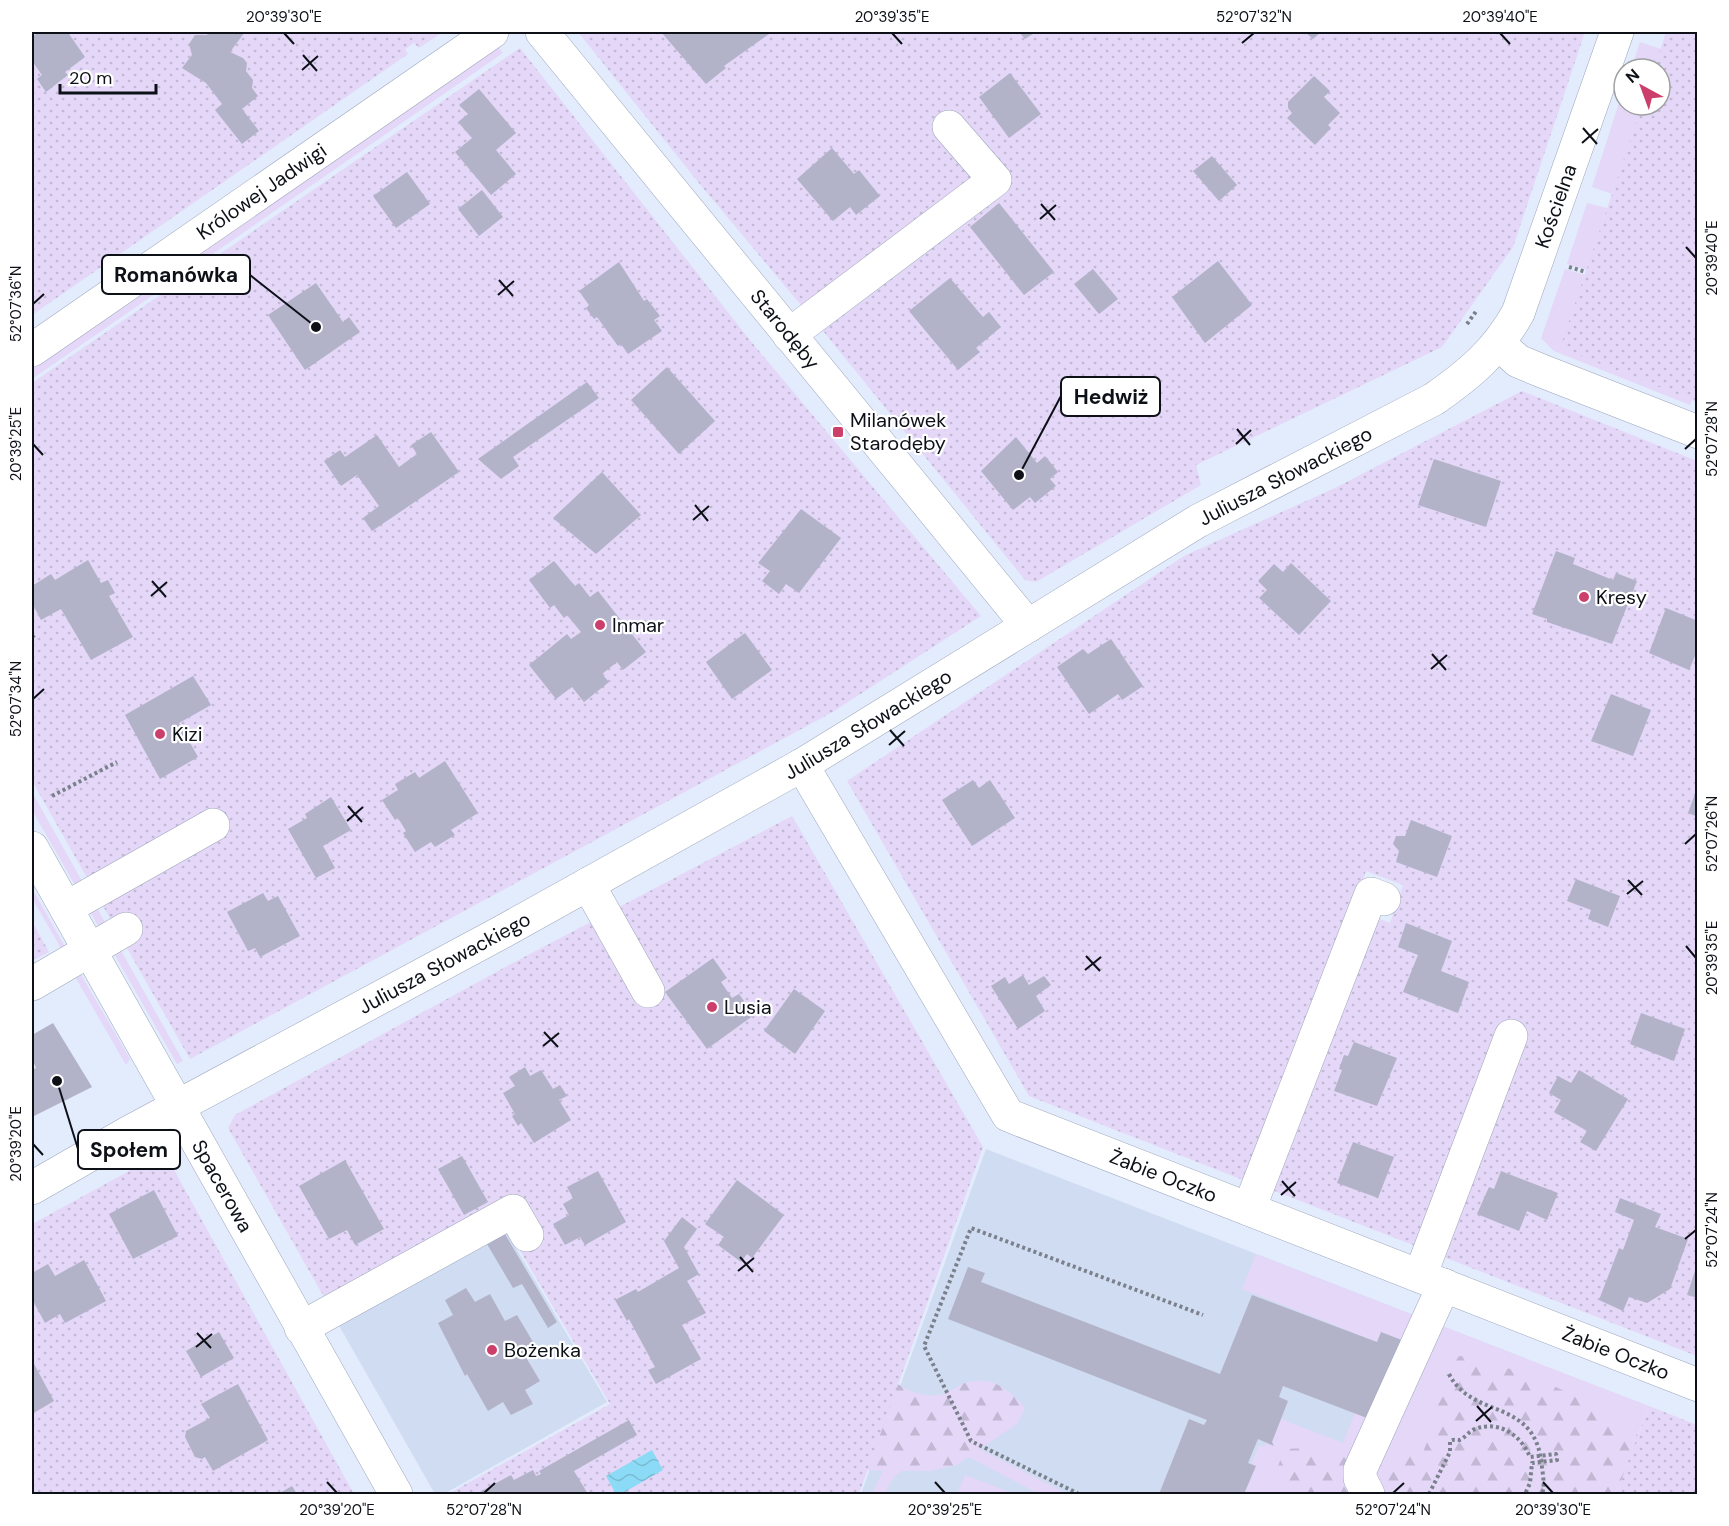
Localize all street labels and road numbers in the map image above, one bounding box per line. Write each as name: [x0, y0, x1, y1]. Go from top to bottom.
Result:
street label: Królowej Jadwigi: [191, 137, 332, 245]
street label: Kościelna: [1529, 161, 1582, 252]
street label: Starodęby: [745, 284, 826, 375]
street label: Juliusza Słowackiego: [1194, 420, 1377, 531]
street label: Juliusza Słowackiego: [779, 663, 956, 785]
street label: Juliusza Słowackiego: [354, 906, 535, 1020]
street label: Spacerowa: [186, 1135, 259, 1237]
street label: Żabie Oczko: [1106, 1143, 1221, 1209]
street label: Żabie Oczko: [1559, 1320, 1673, 1386]

